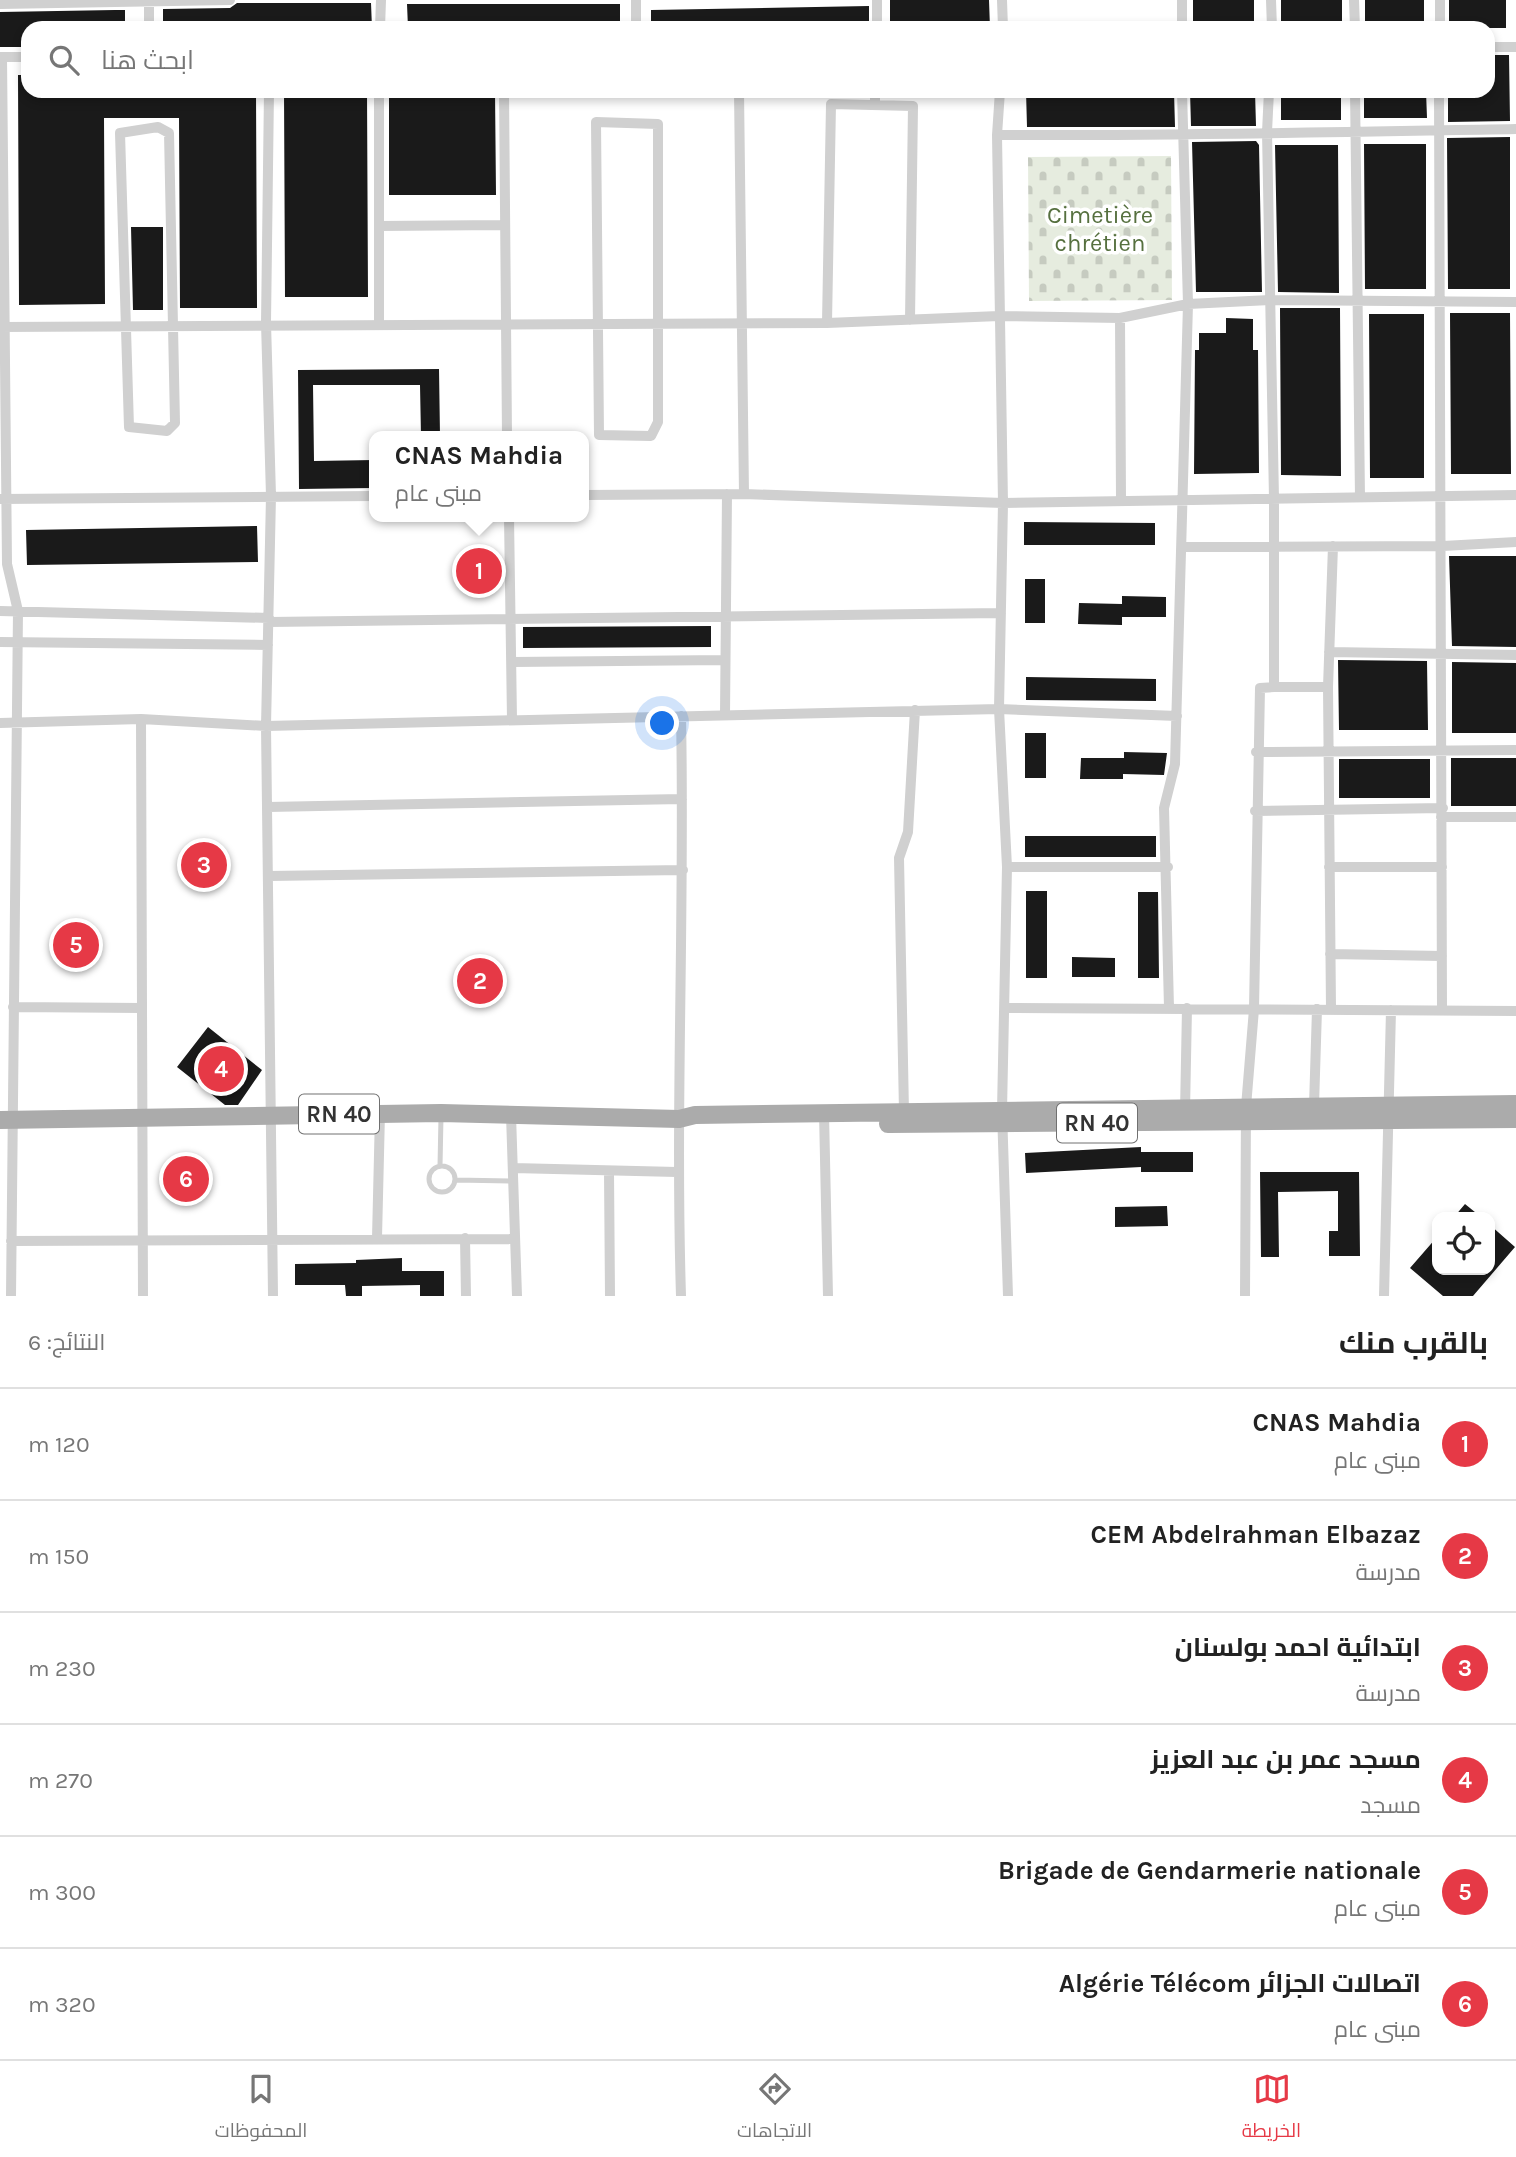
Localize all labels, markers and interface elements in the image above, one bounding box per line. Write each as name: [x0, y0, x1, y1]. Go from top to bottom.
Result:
search box: [21, 21, 1495, 98]
icon: search: [45, 41, 83, 79]
text: ابحث هنا: [101, 45, 194, 76]
park label: Cimetière chrétien: [1047, 201, 1153, 257]
popup: [369, 431, 589, 522]
text: CNAS Mahdia: [395, 440, 563, 471]
text: مبنى عام: [395, 480, 482, 507]
pin: 1: [456, 545, 502, 597]
your location: [645, 706, 679, 740]
pin: 3: [181, 839, 227, 891]
pin: 5: [53, 919, 99, 971]
pin: 2: [457, 955, 503, 1007]
pin: 4: [198, 1043, 244, 1095]
road number: RN 40: [299, 1094, 379, 1134]
road number: RN 40: [1057, 1104, 1137, 1142]
pin: 6: [163, 1153, 209, 1205]
map controls: [1432, 1212, 1495, 1275]
button: locate: [1432, 1212, 1495, 1275]
text: بالقرب منك: [1339, 1325, 1488, 1361]
text: النتائج: 6: [28, 1329, 105, 1356]
text: CNAS Mahdia: [1253, 1407, 1421, 1438]
text: 120 m: [28, 1431, 90, 1458]
text: 1: [1461, 1431, 1469, 1458]
text: مبنى عام: [1334, 1447, 1421, 1474]
text: CEM Abdelrahman Elbazaz: [1091, 1519, 1421, 1550]
text: 150 m: [28, 1543, 89, 1570]
text: 2: [1458, 1543, 1472, 1570]
text: مدرسة: [1356, 1559, 1421, 1586]
text: ابتدائية احمد بولسنان: [1175, 1632, 1421, 1663]
text: 230 m: [28, 1655, 96, 1682]
text: 3: [1458, 1655, 1472, 1682]
text: مدرسة: [1356, 1680, 1421, 1707]
text: مسجد عمر بن عبد العزيز: [1151, 1744, 1421, 1775]
text: 270 m: [28, 1767, 93, 1794]
text: 4: [1458, 1767, 1472, 1794]
text: مسجد: [1360, 1792, 1421, 1819]
text: Brigade de Gendarmerie nationale: [998, 1855, 1421, 1886]
text: 300 m: [28, 1879, 96, 1906]
text: 5: [1458, 1879, 1472, 1906]
text: مبنى عام: [1334, 1895, 1421, 1922]
text: اتصالات الجزائر Algérie Télécom: [1059, 1968, 1421, 1999]
text: 320 m: [28, 1991, 96, 2018]
text: 6: [1458, 1991, 1472, 2018]
text: مبنى عام: [1334, 2016, 1421, 2043]
tab: المحفوظات: [215, 2070, 307, 2148]
tab: الاتجاهات: [737, 2070, 812, 2148]
tab: الخريطة: [1242, 2070, 1301, 2148]

